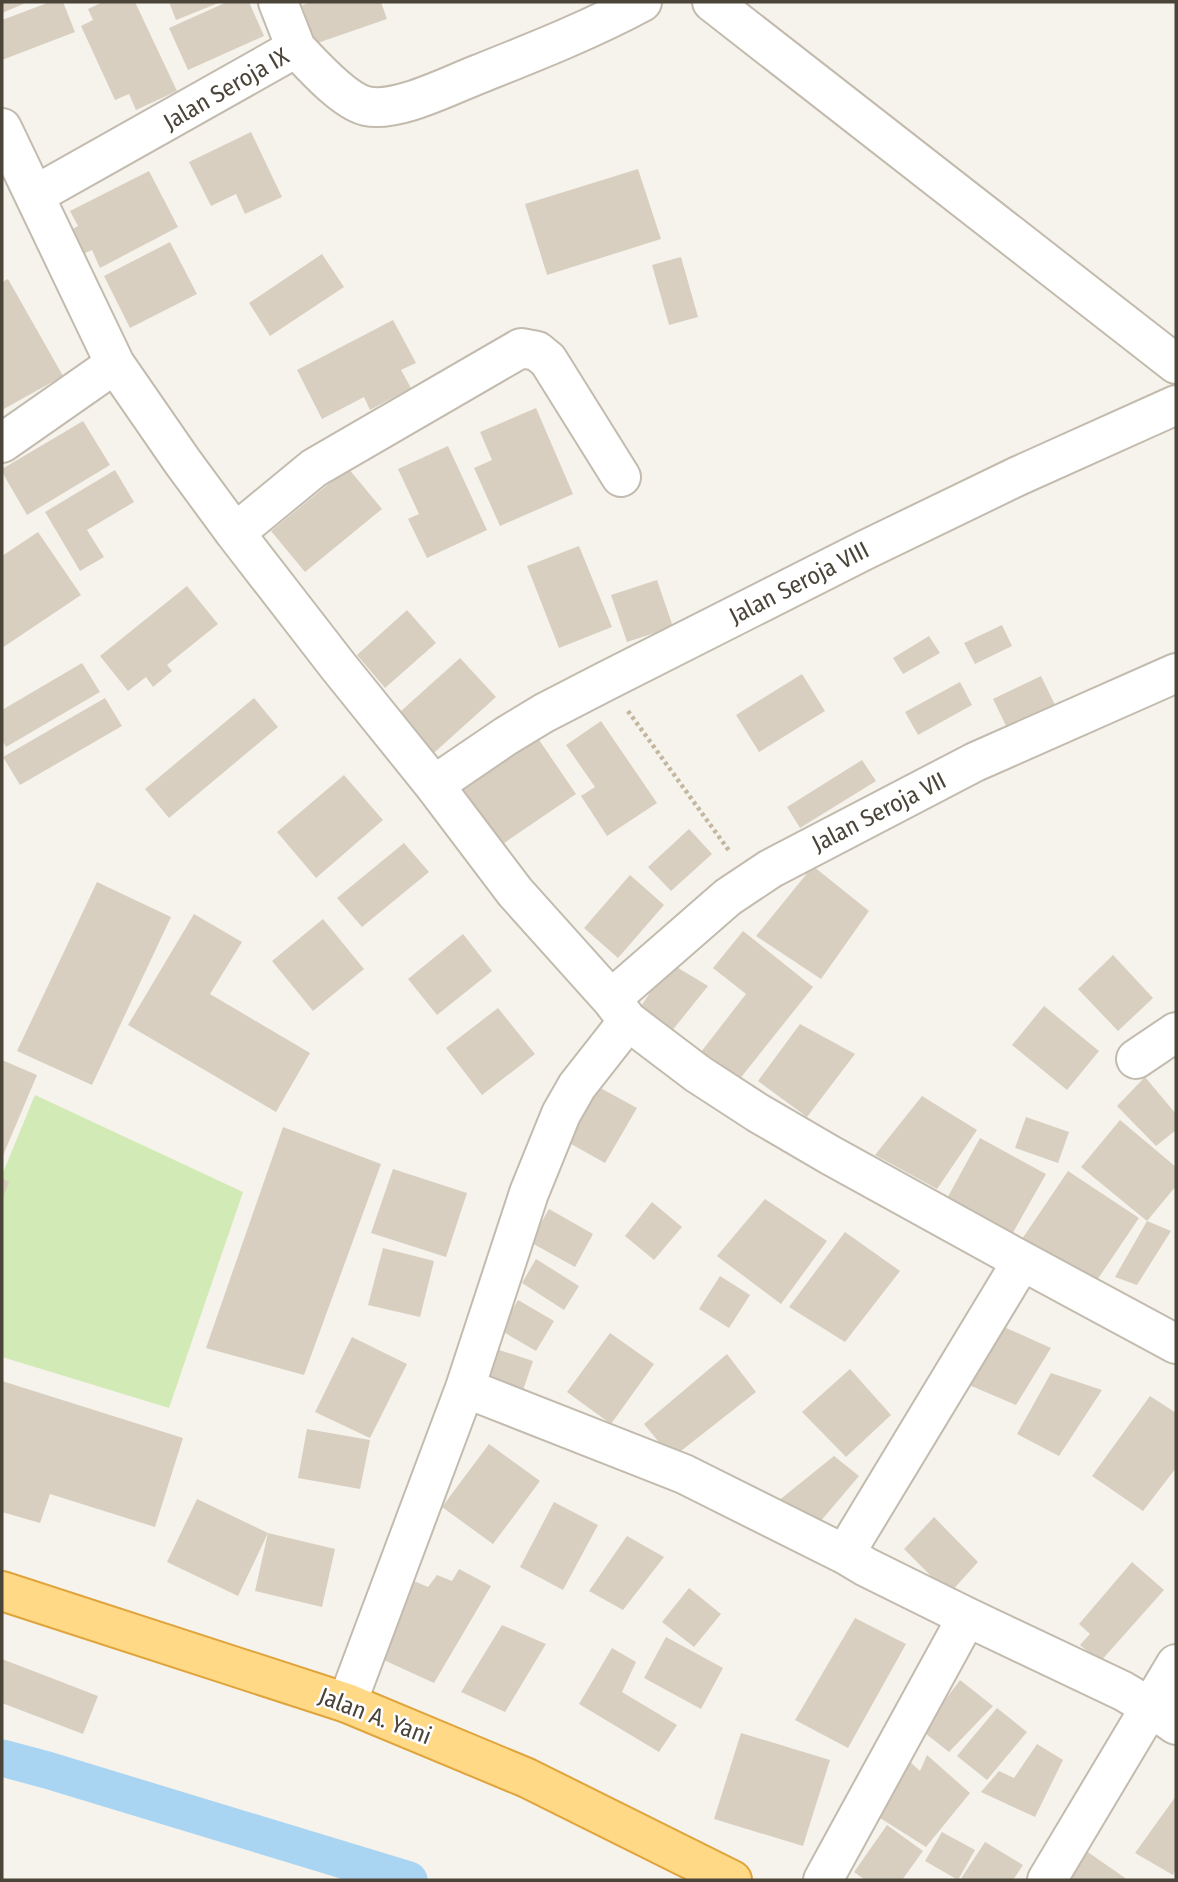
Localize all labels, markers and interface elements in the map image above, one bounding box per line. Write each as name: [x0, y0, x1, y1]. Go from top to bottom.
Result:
street label: Jalan Seroja IX: [158, 42, 294, 136]
street label: Jalan Seroja VIII: [725, 536, 873, 630]
street label: Jalan Seroja VII: [807, 766, 951, 858]
street label: Jalan A. Yani: [315, 1682, 435, 1750]

